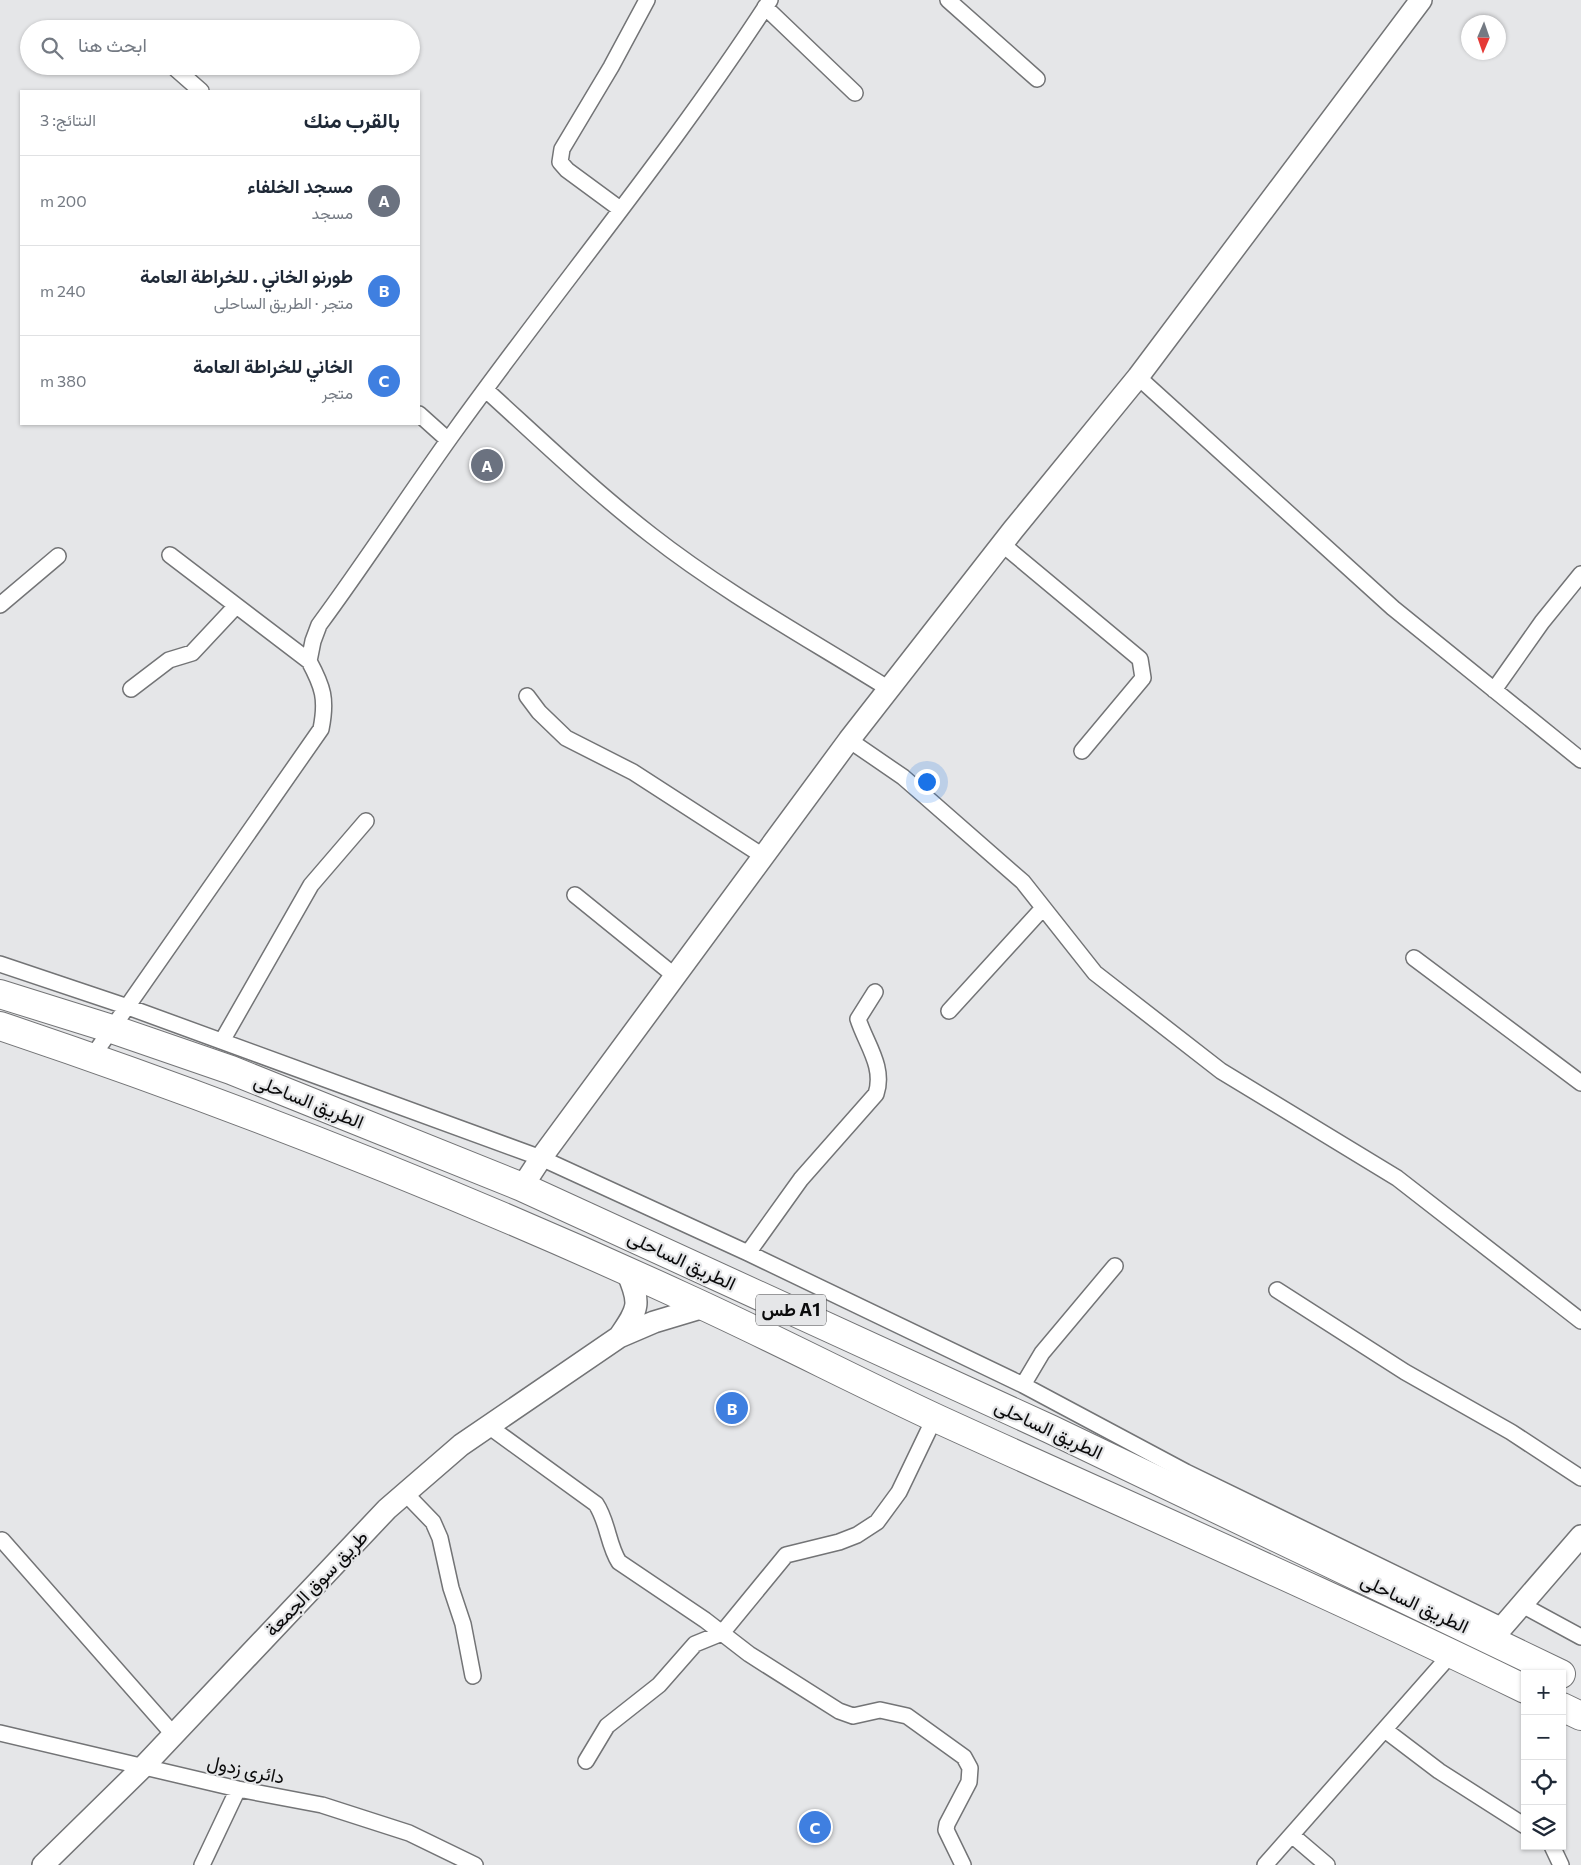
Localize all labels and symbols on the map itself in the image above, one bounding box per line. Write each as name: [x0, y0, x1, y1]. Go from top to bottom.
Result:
north arrow: [1461, 15, 1506, 60]
pin: A: [471, 446, 503, 484]
your location: [914, 769, 940, 795]
street label: الطريق الساحلى: [251, 1068, 367, 1134]
street label: الطريق الساحلى: [624, 1225, 740, 1295]
road number: طس A1: [756, 1294, 826, 1326]
pin: B: [716, 1389, 748, 1427]
street label: الطريق الساحلى: [991, 1394, 1107, 1464]
street label: طريق سوق الجمعة: [259, 1525, 373, 1641]
street label: الطريق الساحلى: [1357, 1568, 1473, 1638]
street label: دائرى زدول: [205, 1749, 287, 1789]
pin: C: [799, 1808, 831, 1846]

